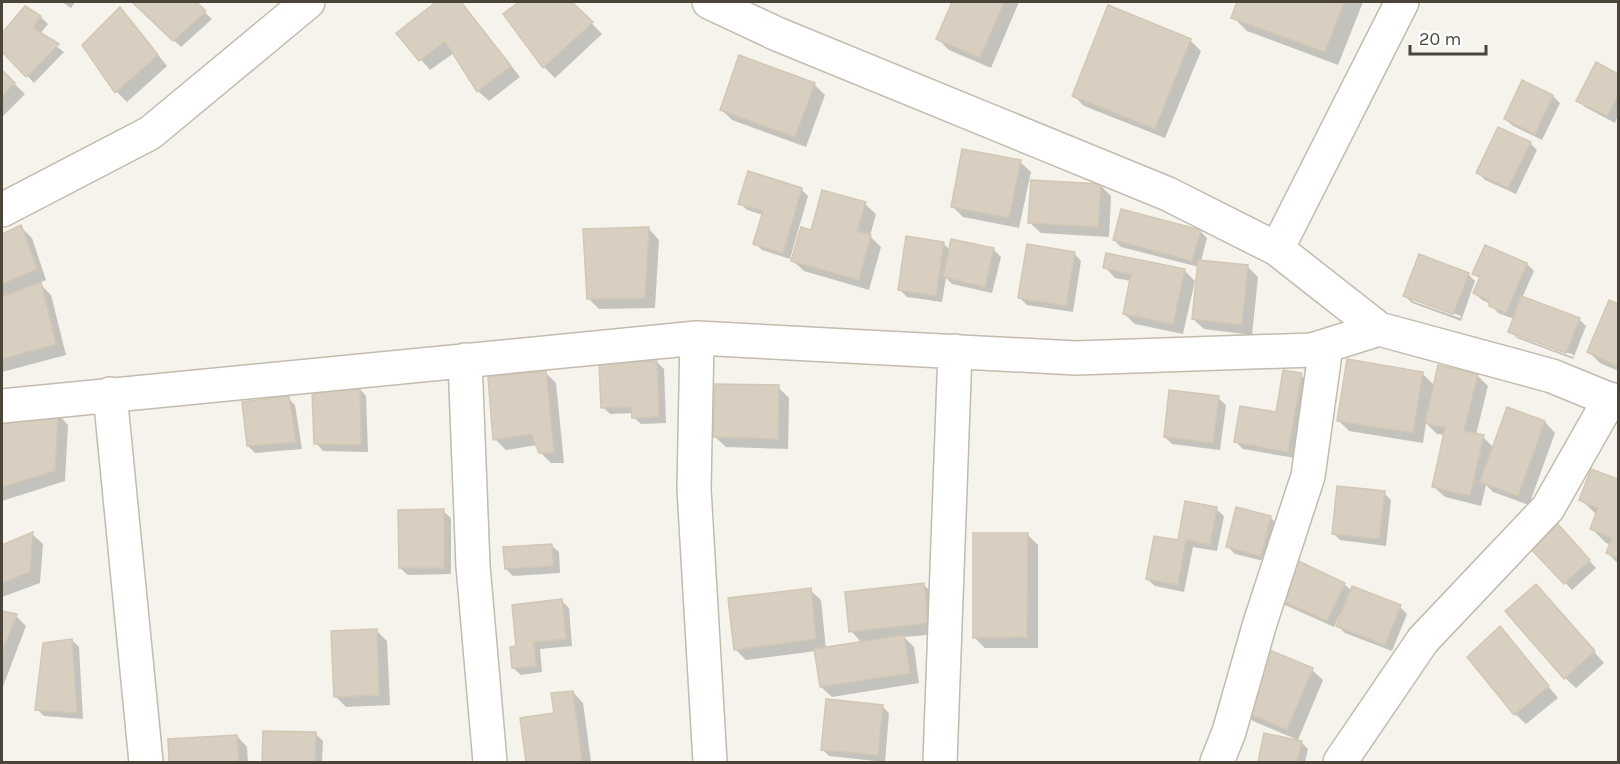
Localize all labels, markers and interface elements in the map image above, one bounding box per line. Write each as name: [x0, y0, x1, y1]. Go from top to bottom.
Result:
scale bar: [1410, 18, 1486, 56]
text: 20 m: [1419, 28, 1461, 50]

